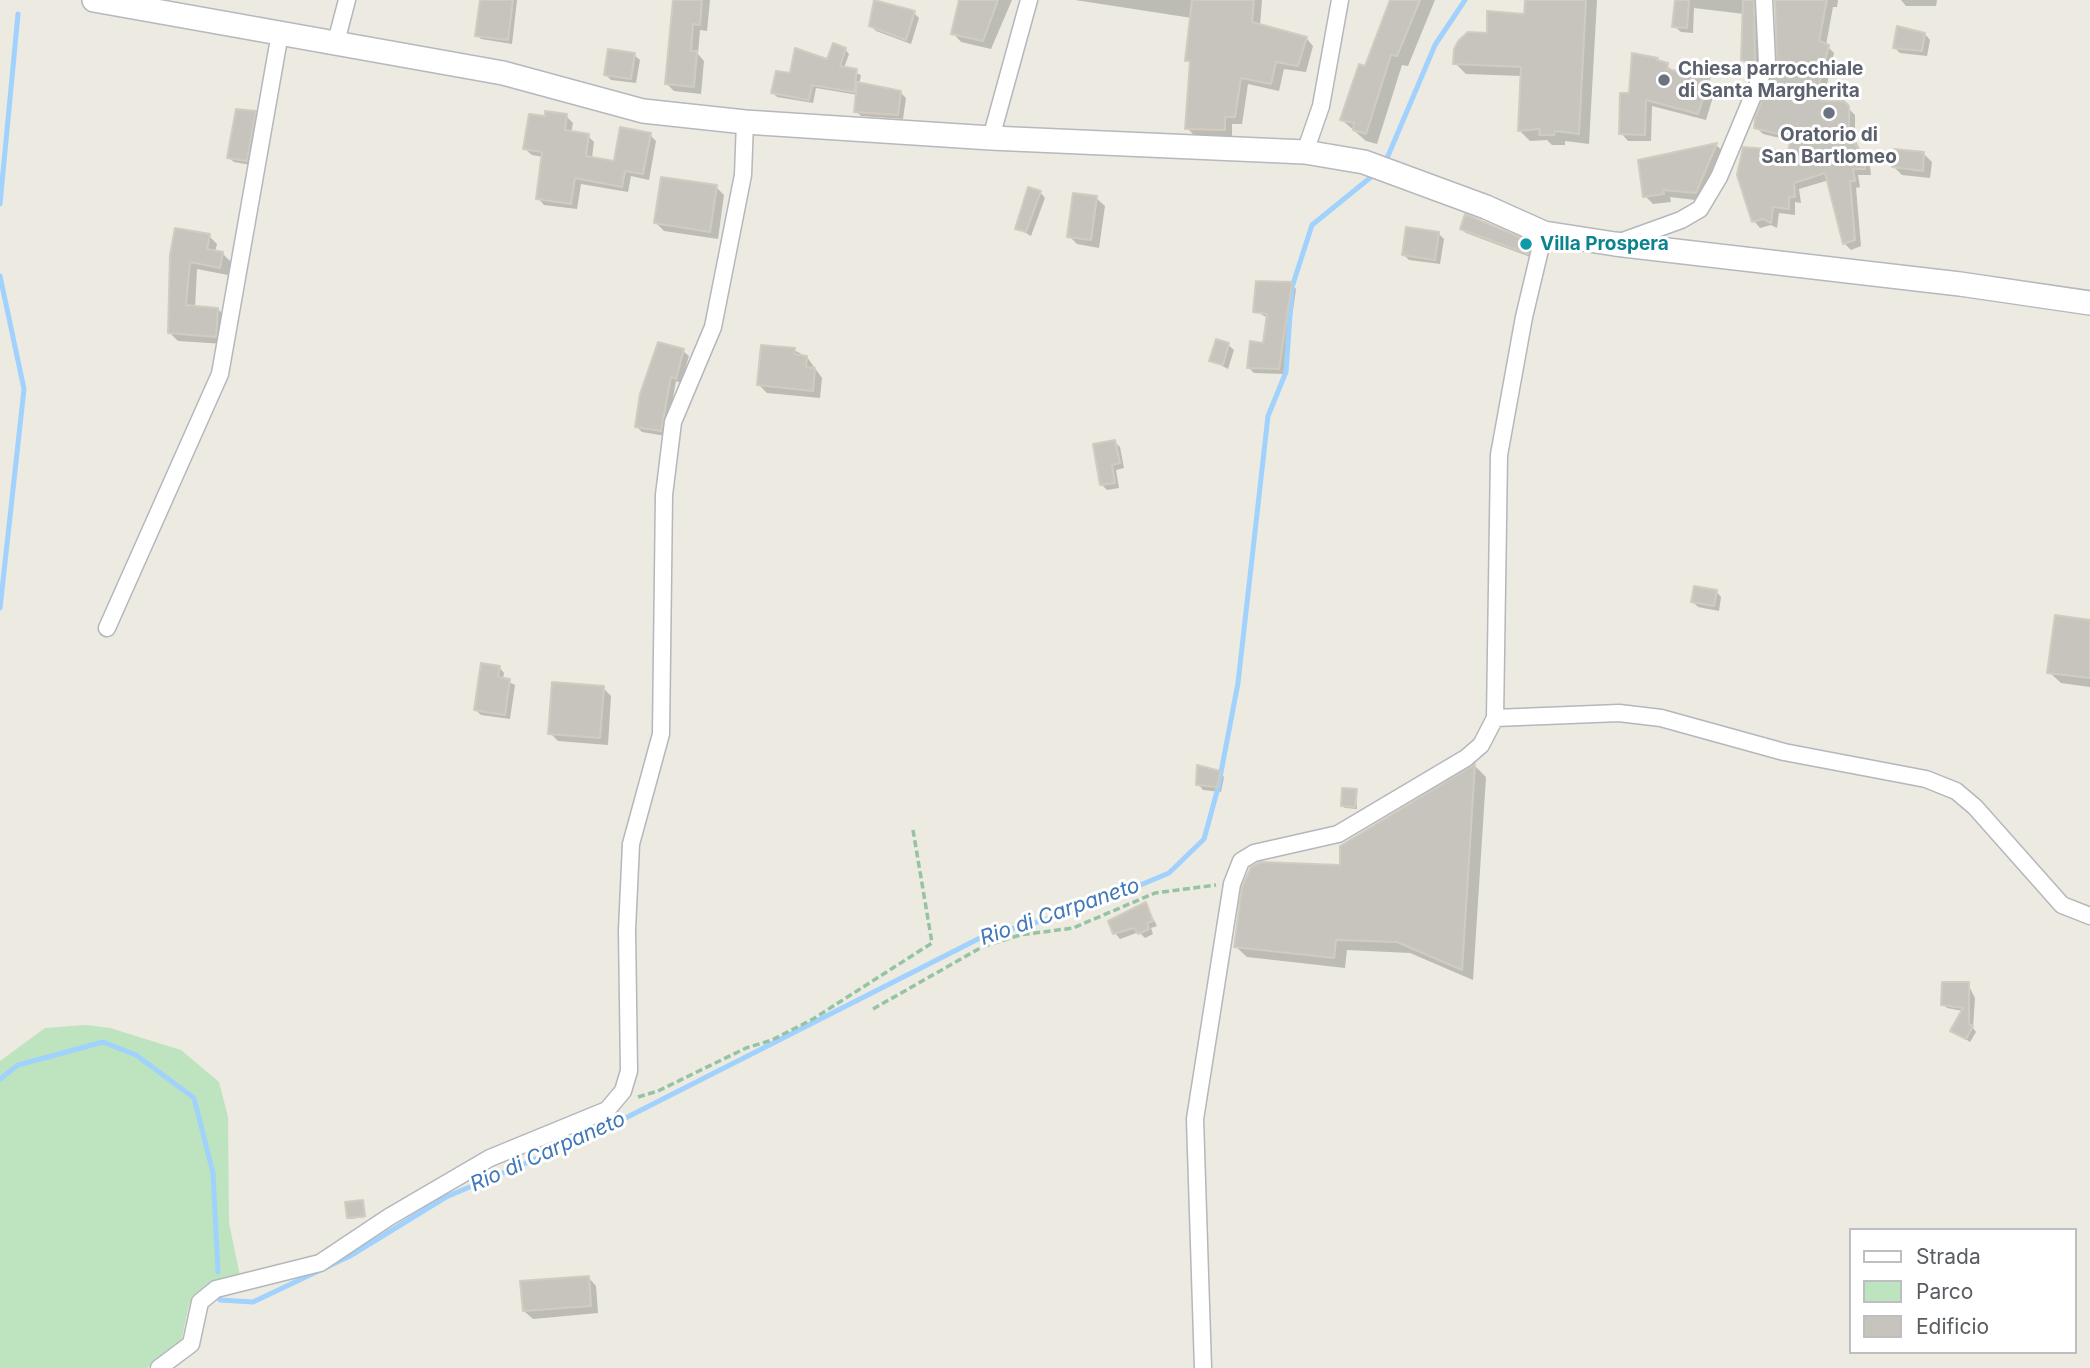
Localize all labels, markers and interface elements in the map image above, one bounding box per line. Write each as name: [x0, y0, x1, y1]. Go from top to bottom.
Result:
place label: Chiesa parrocchiale di Santa Margherita: [1678, 58, 1863, 102]
marker: Chiesa parrocchiale di Santa Margherita: [1656, 72, 1672, 88]
marker: Oratorio di San Bartlomeo: [1821, 105, 1837, 121]
place label: Oratorio di San Bartlomeo: [1761, 124, 1897, 168]
place label: Villa Prospera: [1540, 233, 1669, 255]
marker: Villa Prospera: [1518, 236, 1534, 252]
water label: Rio di Carpaneto: [977, 873, 1143, 951]
water label: Rio di Carpaneto: [467, 1107, 629, 1197]
legend: [1848, 1228, 2076, 1354]
text: Strada: [1916, 1244, 1981, 1269]
text: Parco: [1916, 1279, 1973, 1304]
text: Edificio: [1916, 1314, 1989, 1339]

